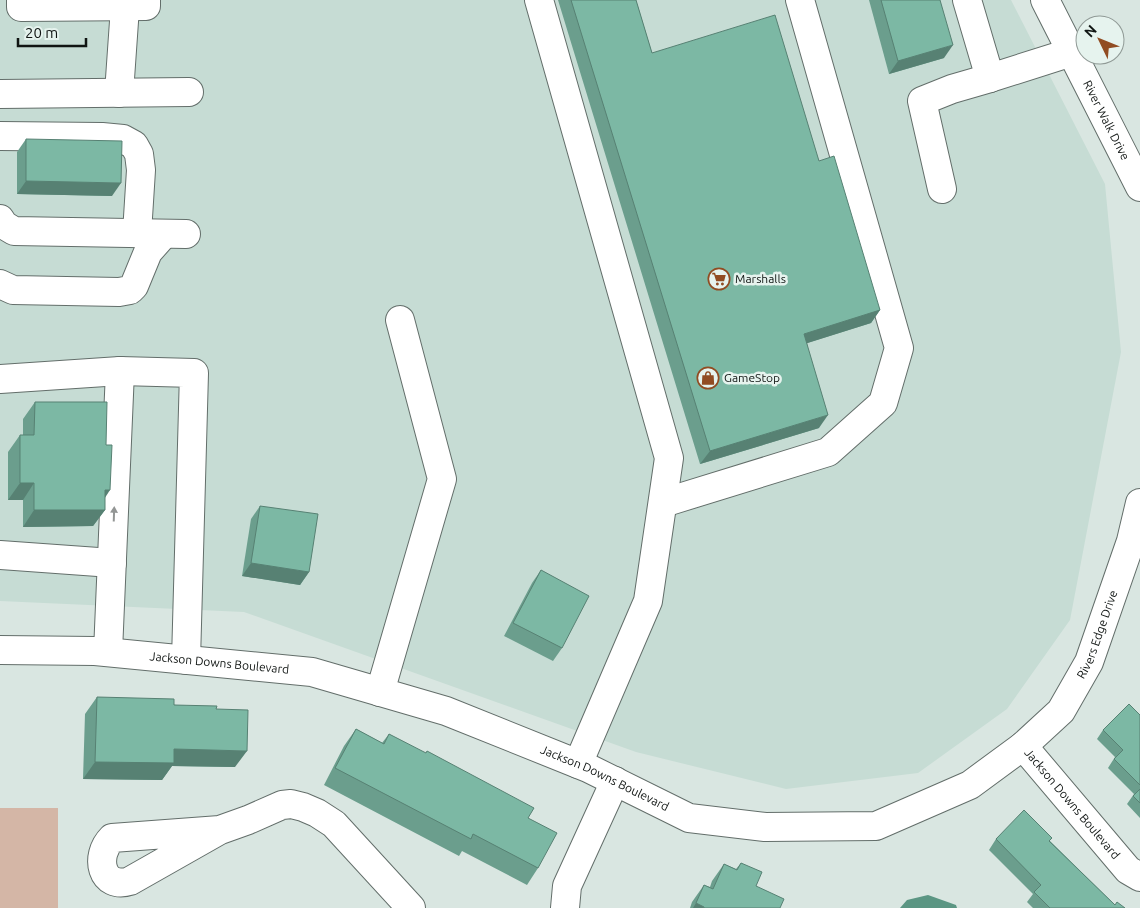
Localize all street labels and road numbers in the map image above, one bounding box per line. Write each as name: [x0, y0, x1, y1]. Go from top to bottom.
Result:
street label: River Walk Drive: [1081, 78, 1132, 162]
street label: Rivers Edge Drive: [1074, 588, 1119, 681]
street label: Jackson Downs Boulevard: [149, 649, 290, 676]
street label: Jackson Downs Boulevard: [539, 743, 671, 813]
street label: Jackson Downs Boulevard: [1022, 746, 1123, 861]

